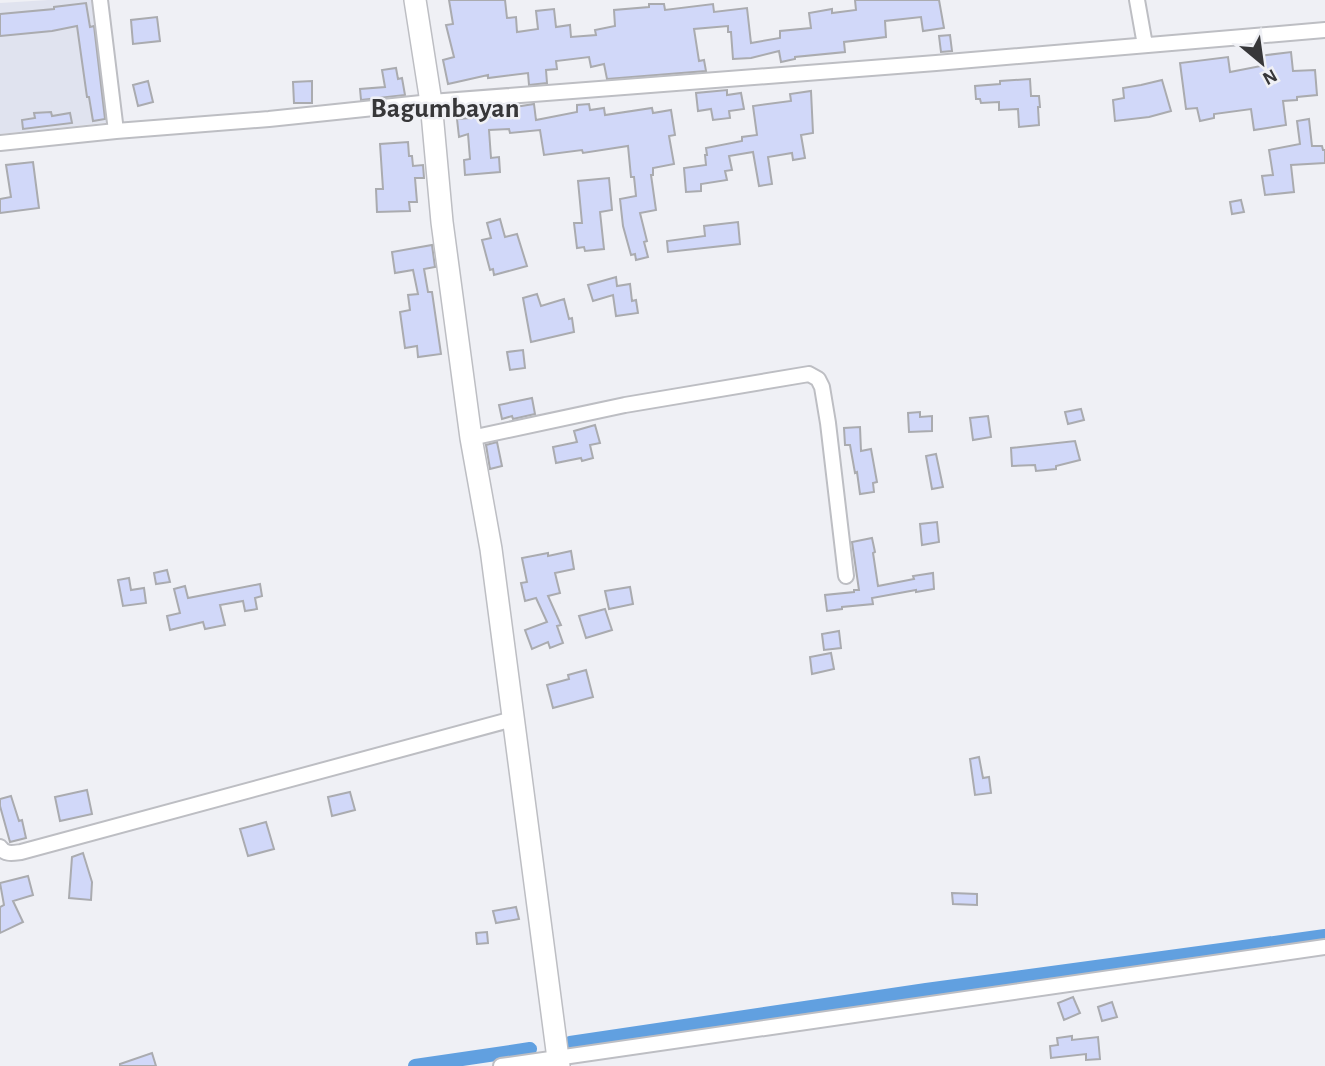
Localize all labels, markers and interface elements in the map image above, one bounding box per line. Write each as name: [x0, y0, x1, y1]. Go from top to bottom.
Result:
north arrow: [1227, 28, 1297, 98]
text: N: [1259, 65, 1280, 88]
district label: Bagumbayan: [371, 95, 519, 123]

